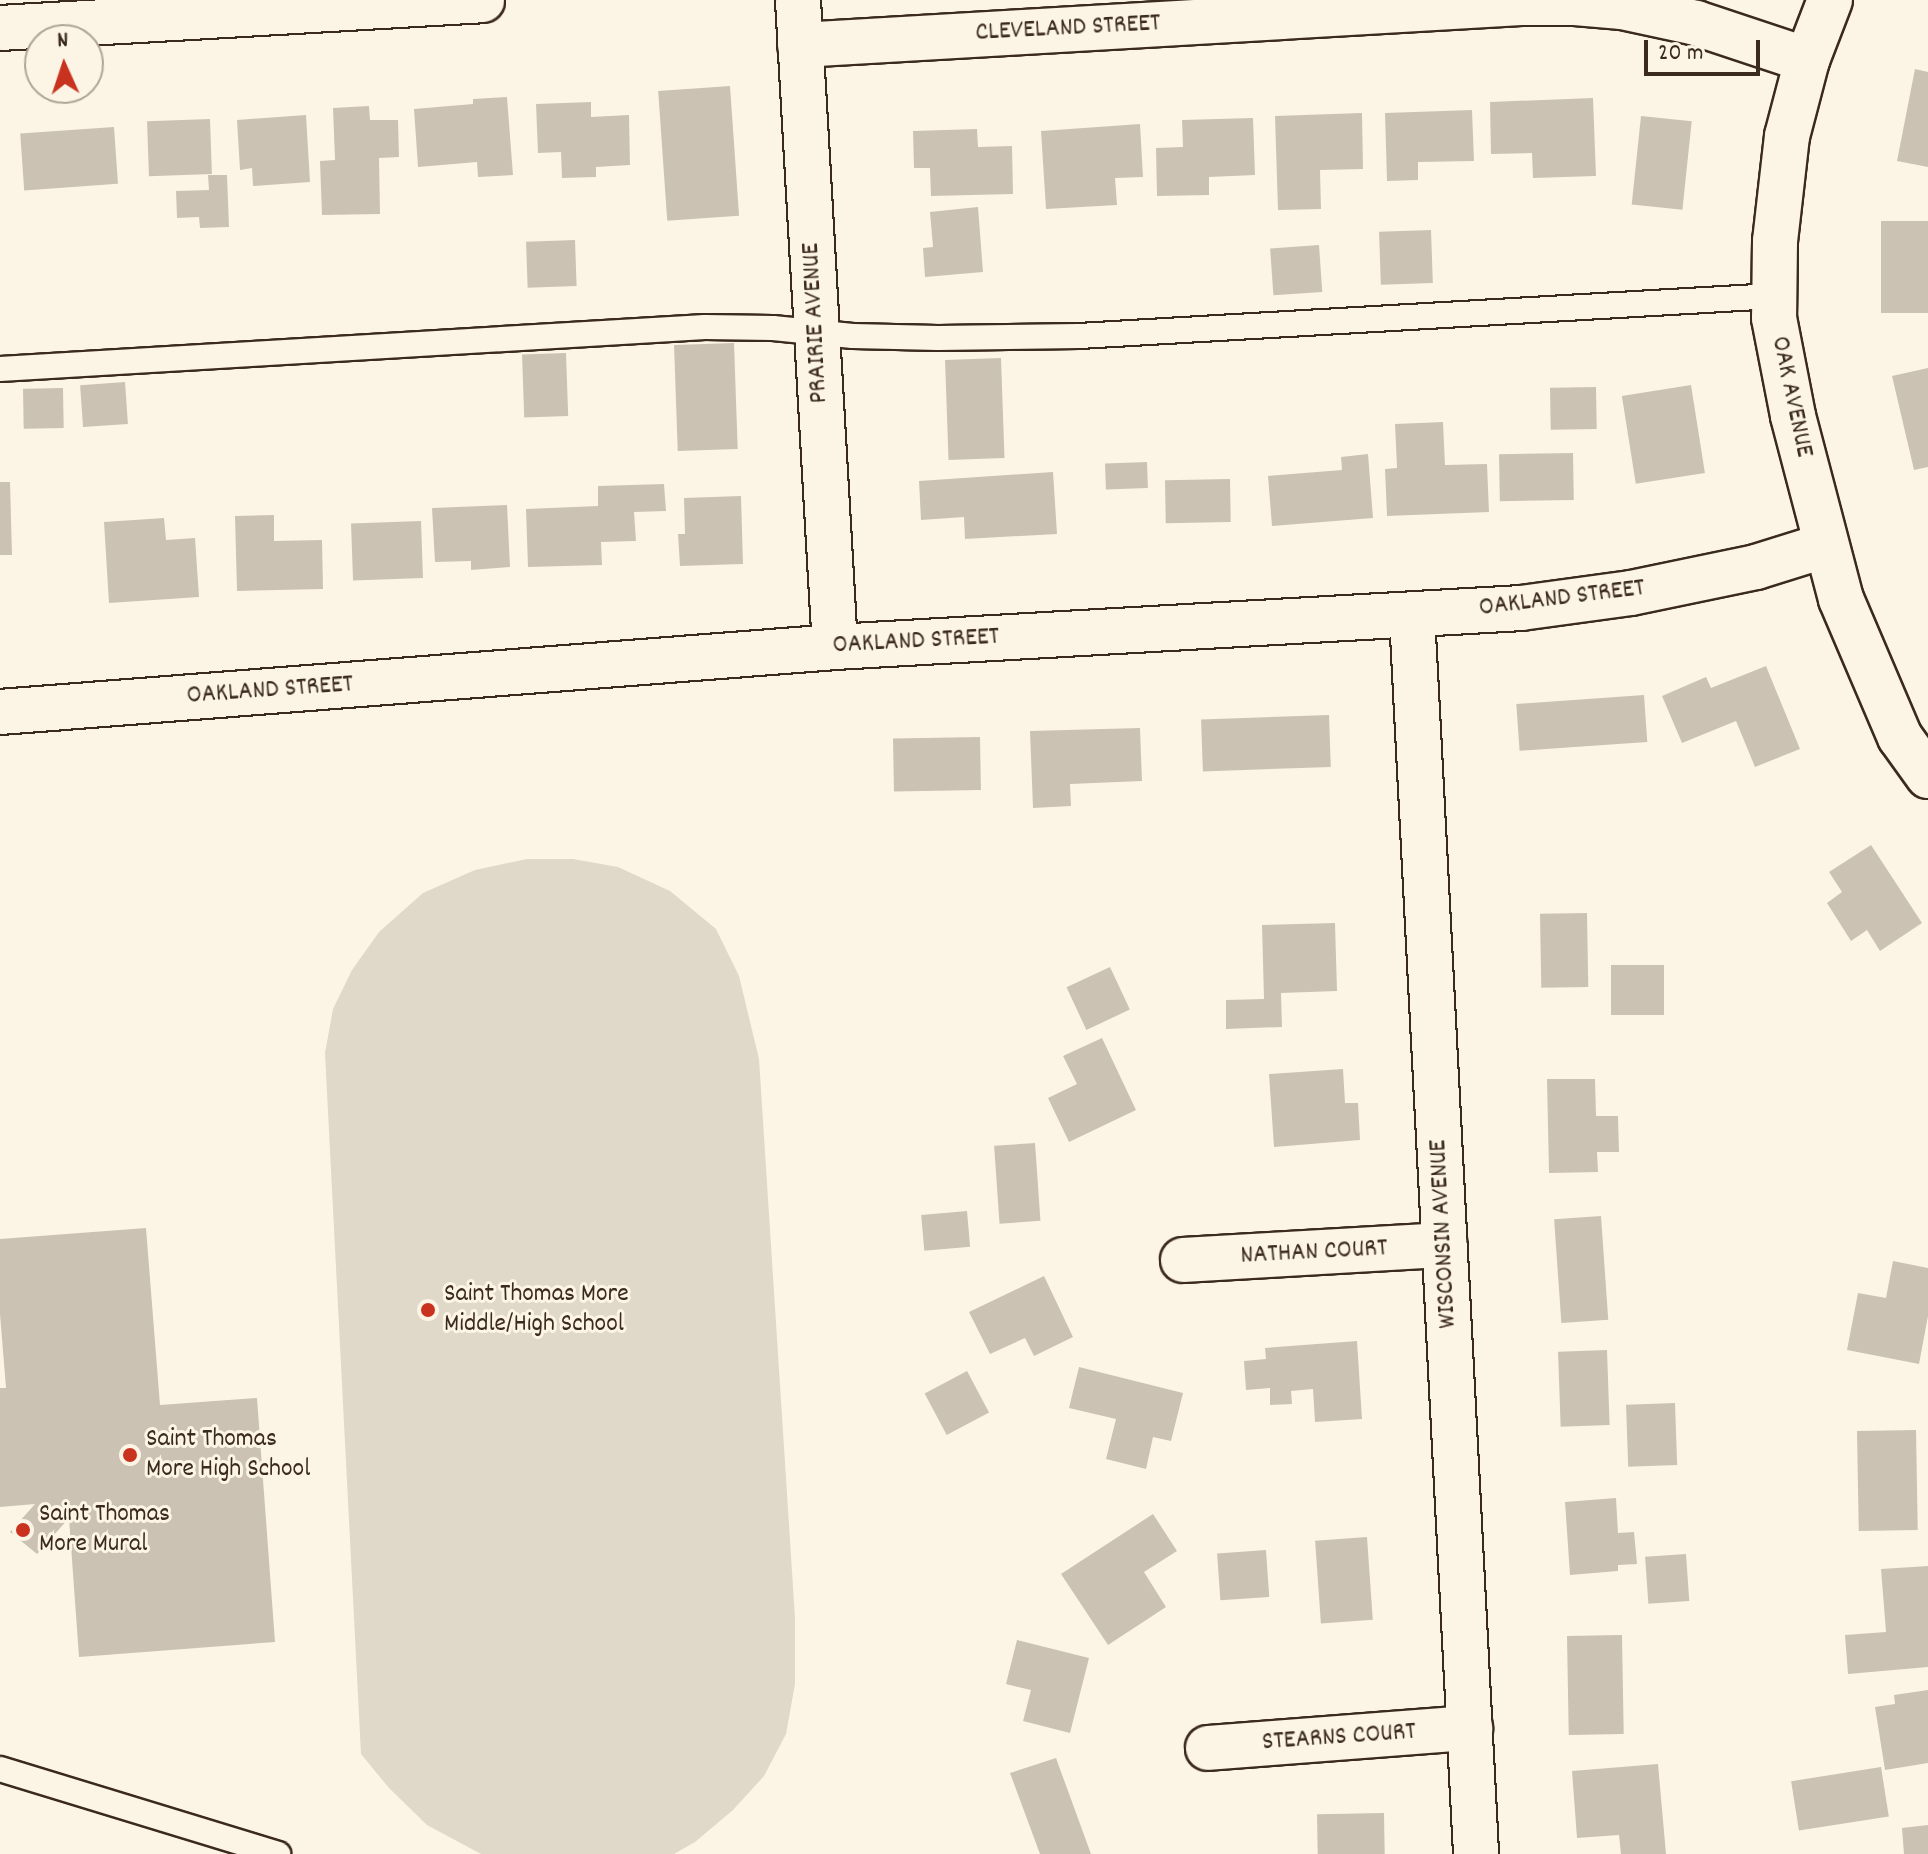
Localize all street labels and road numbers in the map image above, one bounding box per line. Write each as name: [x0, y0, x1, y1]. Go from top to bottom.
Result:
street label: CLEVELAND STREET: [975, 9, 1161, 49]
street label: PRAIRIE AVENUE: [796, 242, 836, 404]
street label: OAK AVENUE: [1763, 334, 1819, 460]
street label: OAKLAND STREET: [1477, 573, 1647, 625]
street label: OAKLAND STREET: [832, 622, 1000, 662]
street label: OAKLAND STREET: [186, 670, 354, 712]
street label: WISCONSIN AVENUE: [1423, 1139, 1465, 1329]
street label: NATHAN COURT: [1240, 1234, 1388, 1272]
street label: STEARNS COURT: [1261, 1717, 1417, 1759]

